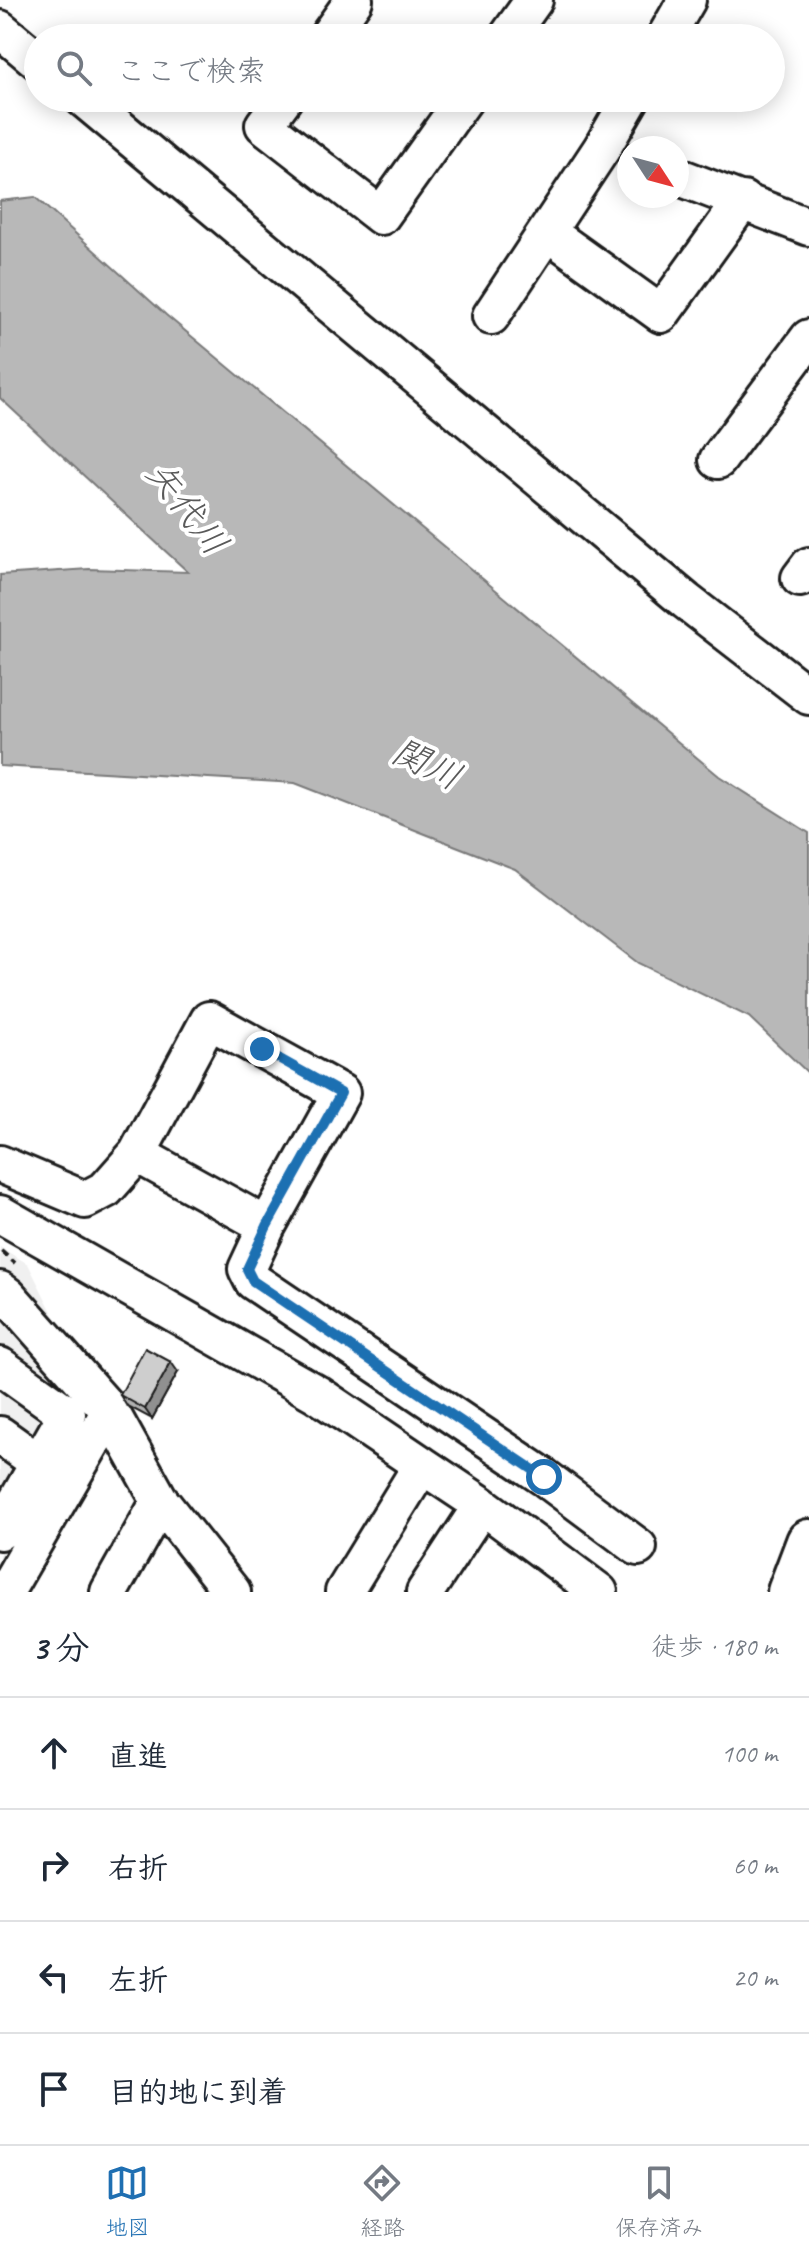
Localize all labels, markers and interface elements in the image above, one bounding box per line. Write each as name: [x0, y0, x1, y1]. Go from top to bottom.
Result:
search box: [24, 24, 785, 112]
icon: search: [52, 46, 96, 90]
text: ここで検索: [116, 52, 266, 90]
north arrow: [617, 136, 689, 208]
water label: 矢代川: [136, 451, 238, 565]
water label: 関川: [385, 728, 469, 800]
route end: [244, 1031, 280, 1067]
route start: [526, 1459, 562, 1495]
text: 3 分: [32, 1626, 90, 1669]
text: 徒歩 · 180 m: [652, 1630, 777, 1663]
icon: ahead: [32, 1731, 76, 1775]
text: 直進: [108, 1737, 168, 1775]
text: 100 m: [721, 1737, 777, 1770]
icon: right: [32, 1843, 76, 1887]
text: 右折: [108, 1849, 168, 1887]
text: 60 m: [733, 1849, 777, 1882]
icon: left: [32, 1955, 76, 1999]
text: 左折: [108, 1961, 168, 1999]
text: 20 m: [733, 1961, 777, 1994]
icon: arrive: [32, 2067, 76, 2111]
text: 目的地に到着: [108, 2073, 288, 2111]
tab: 地図: [105, 2161, 150, 2242]
tab: 経路: [360, 2161, 405, 2242]
tab: 保存済み: [615, 2161, 704, 2242]

